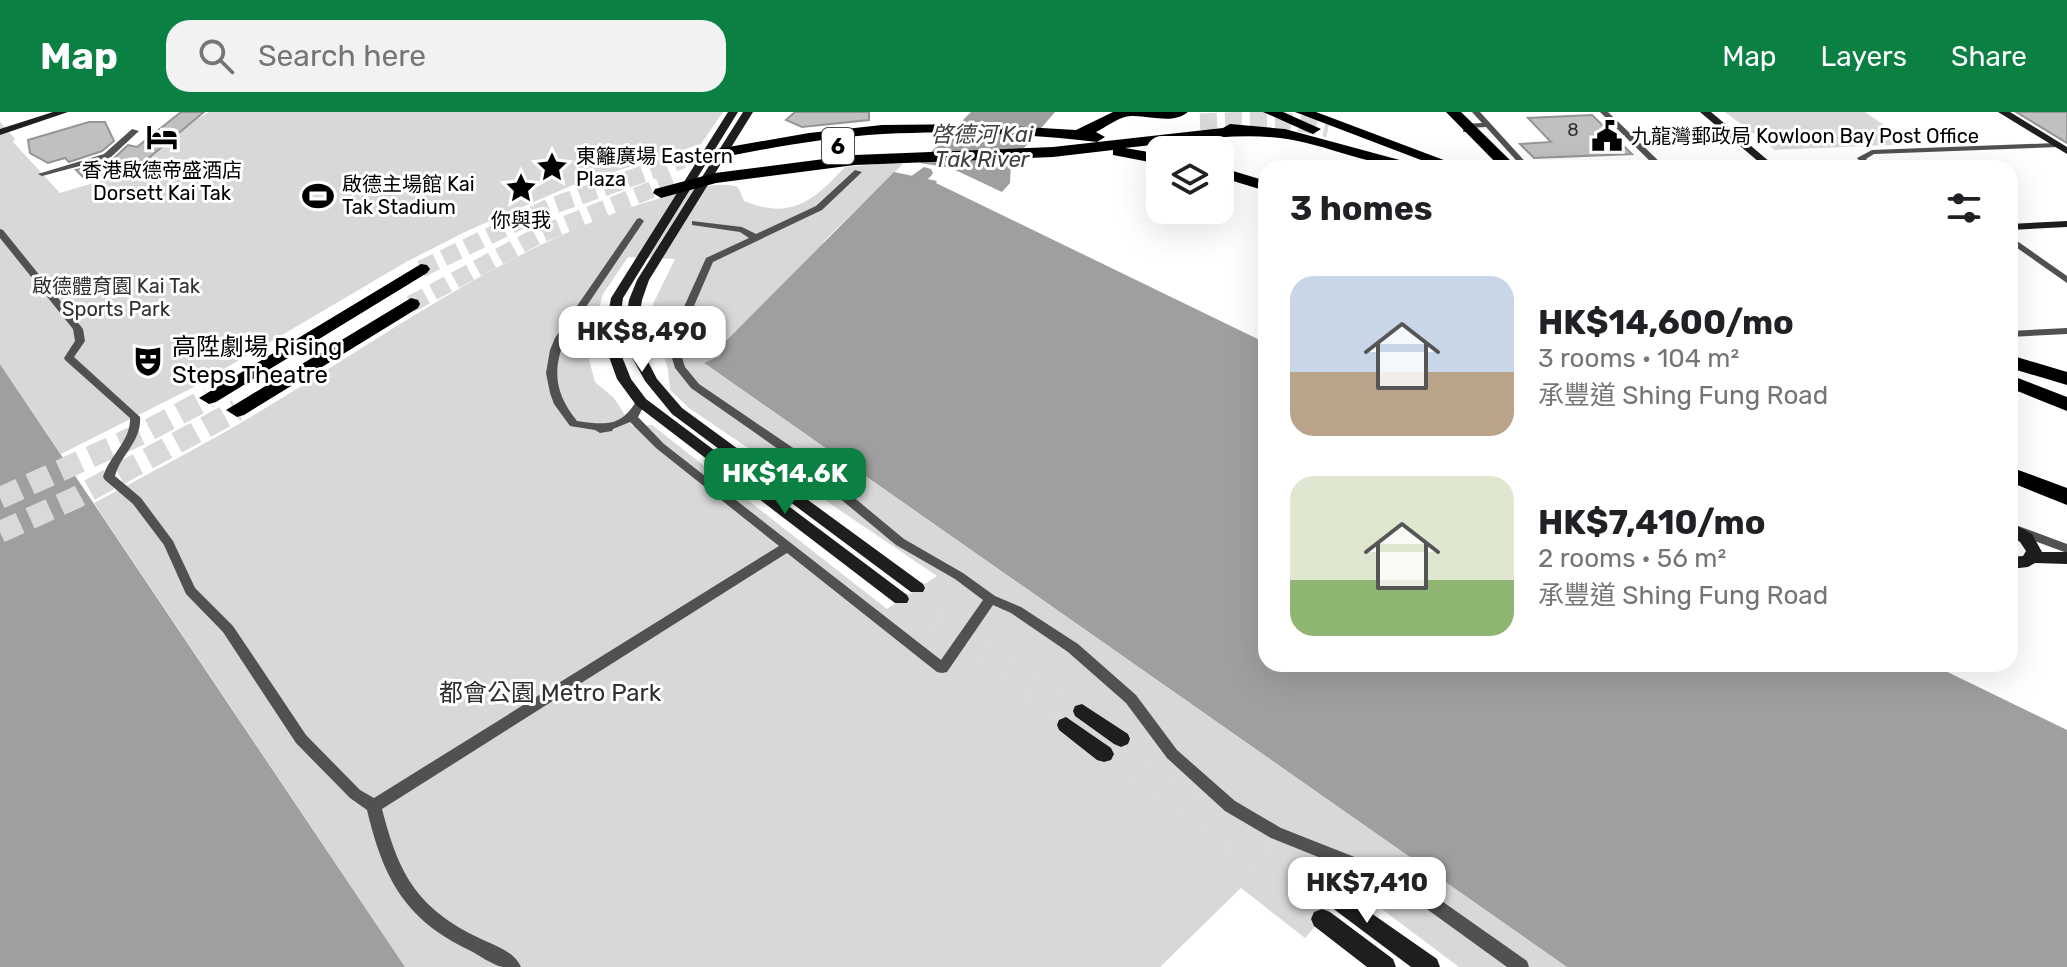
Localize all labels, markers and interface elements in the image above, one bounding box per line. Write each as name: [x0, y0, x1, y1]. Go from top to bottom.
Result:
search box: [166, 20, 726, 92]
text: Map: [40, 33, 118, 79]
icon: search: [194, 34, 238, 78]
text: Search here: [258, 38, 426, 74]
text: Map: [1722, 40, 1777, 73]
text: Layers: [1821, 40, 1907, 73]
text: Share: [1951, 40, 2027, 73]
house number: 8: [1567, 119, 1579, 141]
public building icon: 九龍灣郵政局 Kowloon Bay Post Office: [1590, 119, 1624, 153]
hotel icon: 香港啟德帝盛酒店 Dorsett Kai Tak: [145, 120, 179, 154]
water label: 啓德河 Kai Tak River: [931, 121, 1034, 173]
place label: 九龍灣郵政局 Kowloon Bay Post Office: [1631, 124, 1979, 148]
road number: 6: [822, 128, 854, 164]
map controls: [1146, 136, 1234, 224]
button: layers: [1146, 136, 1234, 224]
place label: 東籬廣場 Eastern Plaza: [576, 144, 733, 191]
place icon: 東籬廣場 Eastern Plaza: [535, 150, 569, 184]
place label: 香港啟德帝盛酒店 Dorsett Kai Tak: [82, 158, 242, 205]
place icon: 你與我: [504, 171, 538, 205]
place label: 啟德主場館 Kai Tak Stadium: [342, 172, 475, 219]
sports icon: 啟德主場館 Kai Tak Stadium: [301, 179, 335, 213]
icon: filters: [1942, 186, 1986, 230]
text: 3 homes: [1290, 188, 1433, 229]
place label: 你與我: [491, 208, 551, 232]
park label: 啟德體育園 Kai Tak Sports Park: [32, 274, 201, 321]
text: HK$14,600/mo: [1538, 302, 1794, 343]
pin: HK$8,490: [559, 306, 725, 374]
icon: home: [1354, 308, 1450, 404]
text: HK$8,490: [577, 316, 707, 347]
place label: 高陞劇場 Rising Steps Theatre: [172, 333, 342, 389]
text: 3 rooms · 104 m²: [1538, 343, 1739, 374]
theatre icon: 高陞劇場 Rising Steps Theatre: [131, 344, 165, 378]
text: 承豐道 Shing Fung Road: [1538, 380, 1828, 411]
pin: HK$14.6K: [702, 448, 868, 516]
text: HK$14.6K: [722, 458, 848, 489]
text: HK$7,410/mo: [1538, 502, 1766, 543]
icon: home: [1354, 508, 1450, 604]
text: 2 rooms · 56 m²: [1538, 543, 1726, 574]
text: 承豐道 Shing Fung Road: [1538, 580, 1828, 611]
park label: 都會公園 Metro Park: [439, 679, 662, 707]
pin: HK$7,410: [1284, 857, 1450, 925]
text: HK$7,410: [1306, 867, 1428, 898]

